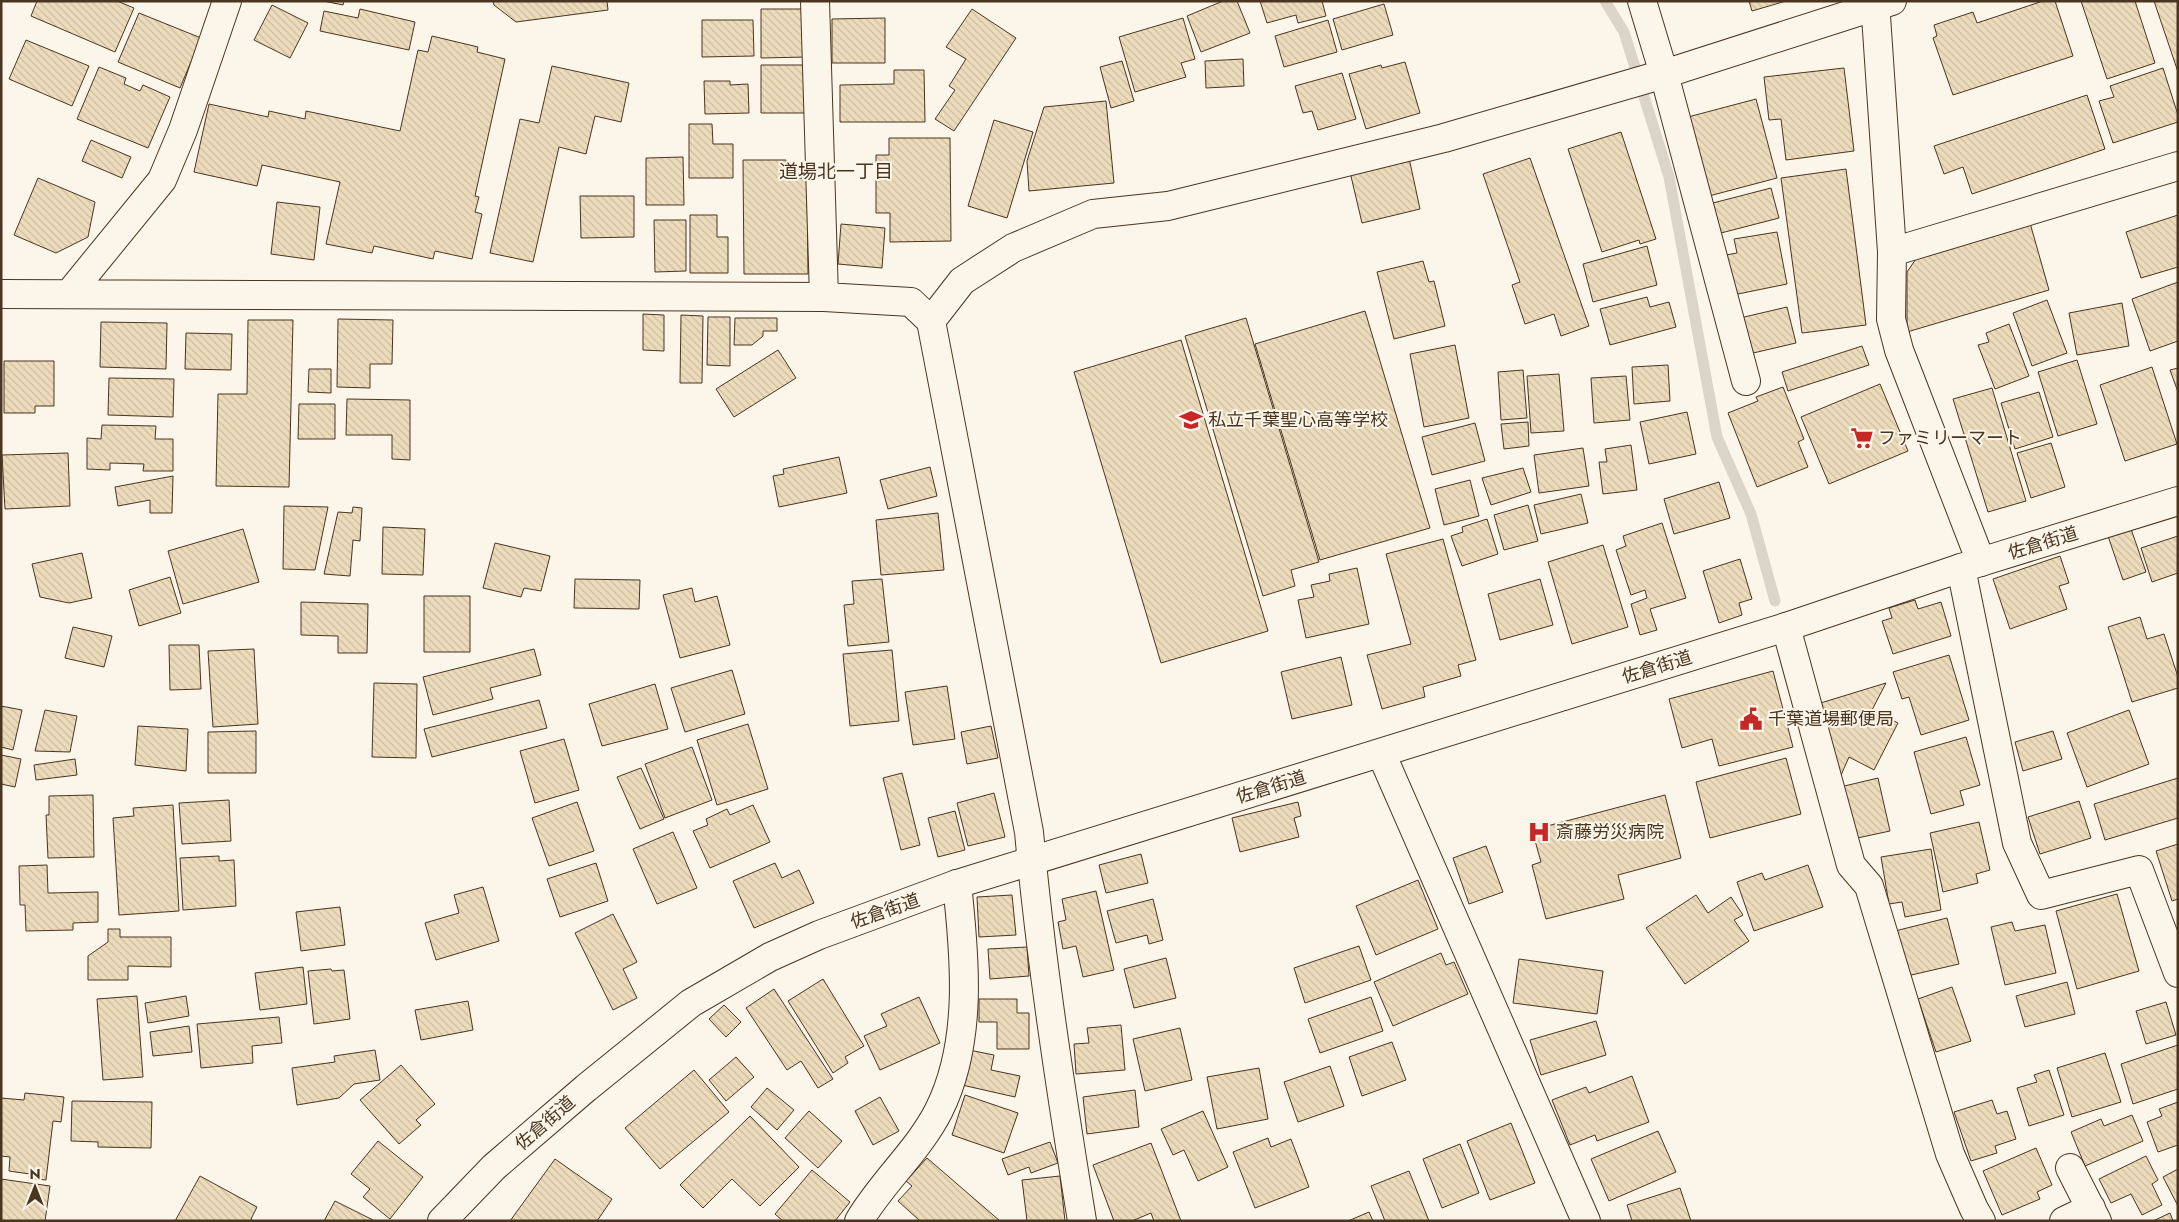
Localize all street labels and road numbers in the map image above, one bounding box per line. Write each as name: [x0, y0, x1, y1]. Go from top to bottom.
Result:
street label: 佐倉街道: [2005, 520, 2081, 566]
street label: 佐倉街道: [1619, 644, 1695, 690]
street label: 佐倉街道: [1233, 764, 1309, 810]
street label: 佐倉街道: [847, 887, 923, 935]
street label: 佐倉街道: [509, 1090, 581, 1156]

